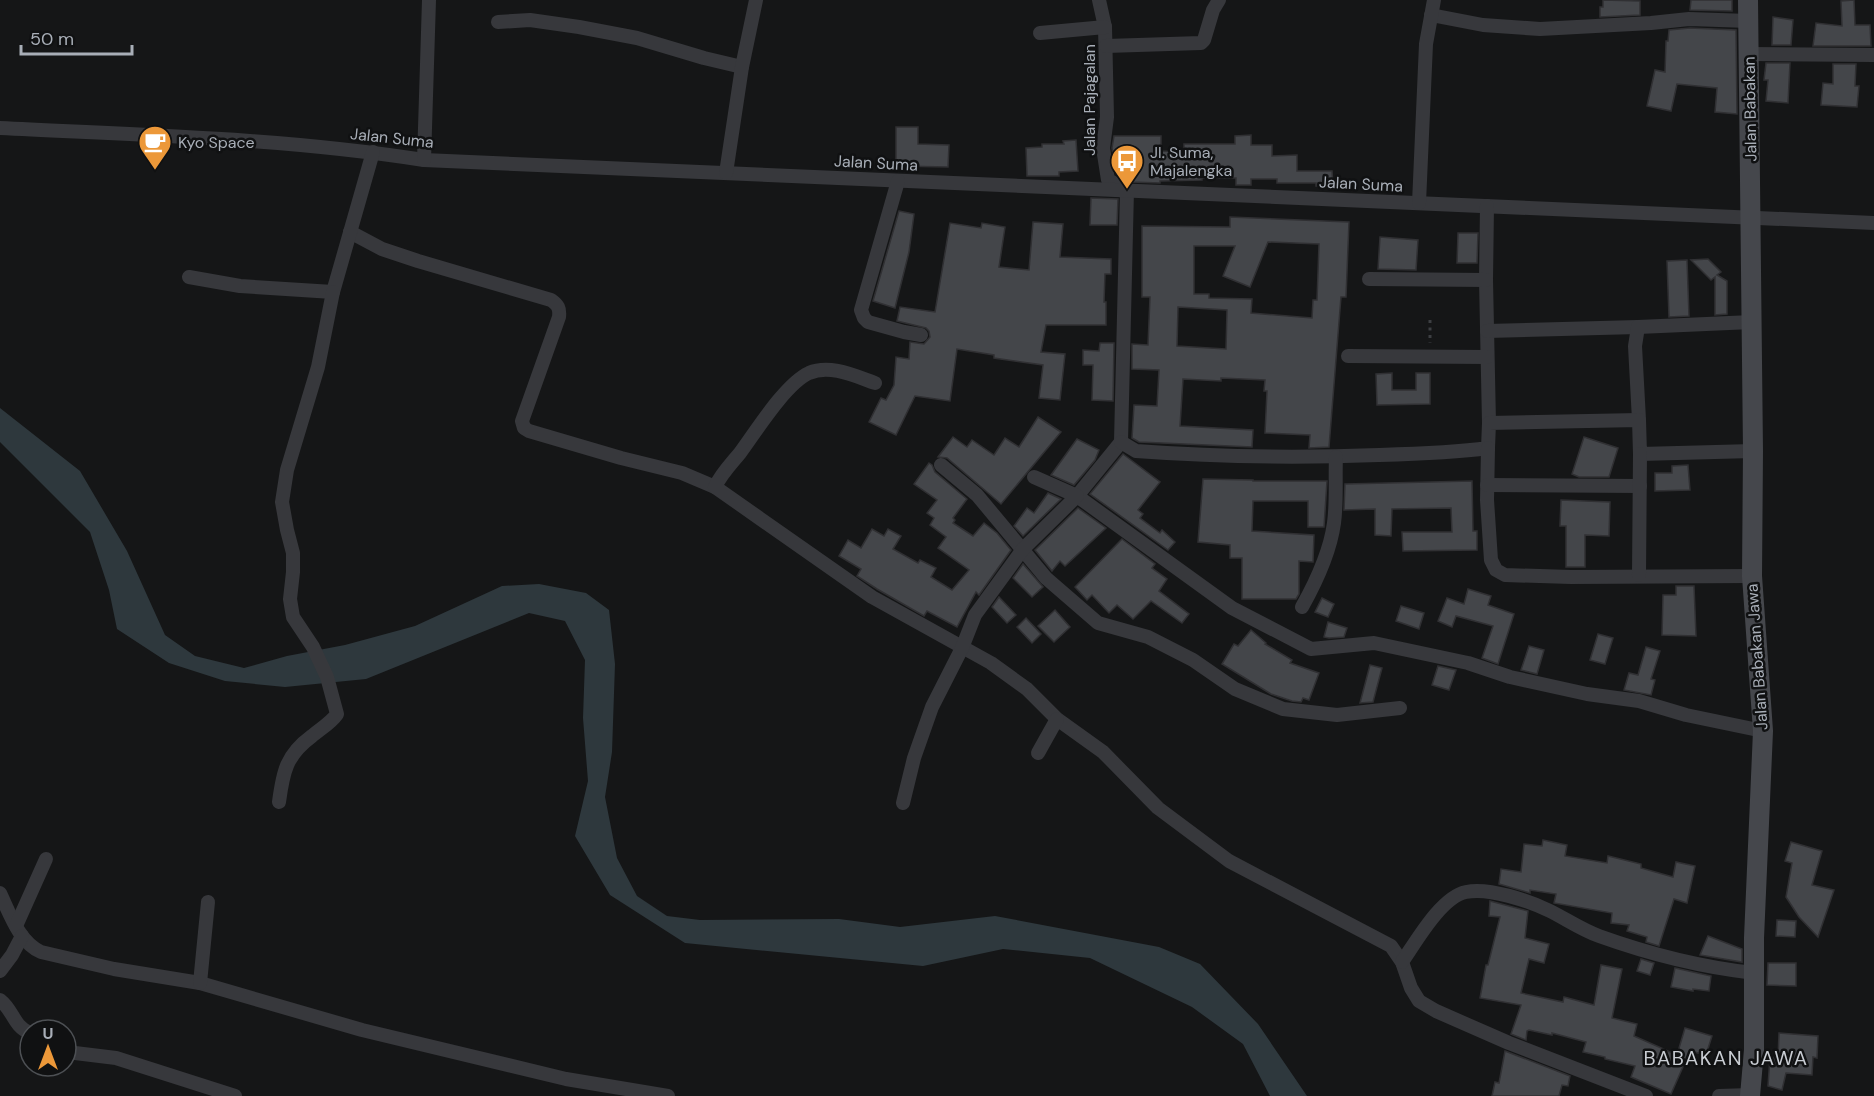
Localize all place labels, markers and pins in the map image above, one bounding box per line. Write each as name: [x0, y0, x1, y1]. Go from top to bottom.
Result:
cafe icon: Kyo Space: [137, 124, 173, 171]
place label: Kyo Space: [178, 132, 255, 153]
place label: Jl. Suma, Majalengka: [1150, 142, 1232, 181]
bus stop icon: Jl. Suma, Majalengka: [1109, 143, 1145, 190]

